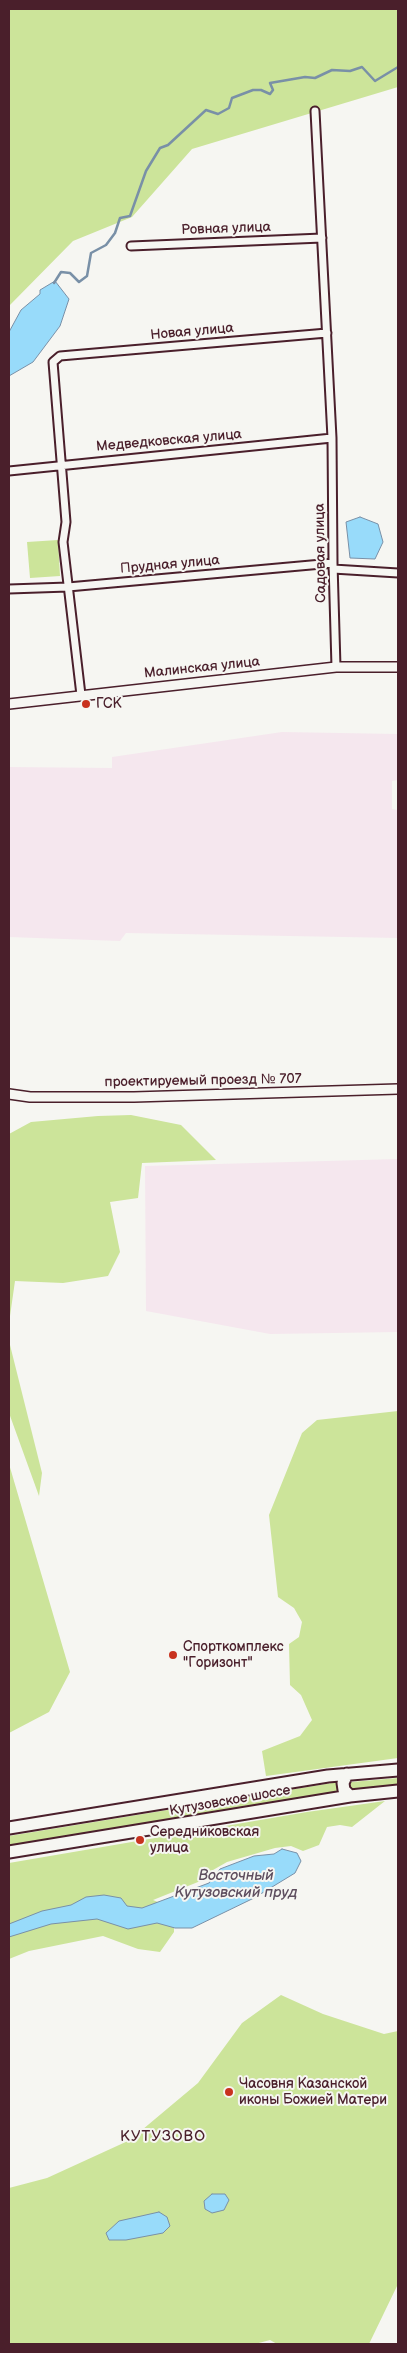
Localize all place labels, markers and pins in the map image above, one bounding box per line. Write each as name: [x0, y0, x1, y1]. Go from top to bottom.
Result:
place label: ГСК: [96, 696, 121, 712]
marker: ГСК: [80, 698, 92, 710]
place label: Спорткомплекс "Горизонт": [183, 1639, 284, 1671]
marker: Спорткомплекс "Горизонт": [167, 1649, 179, 1661]
place label: Середниковская улица: [150, 1824, 259, 1856]
marker: Середниковская улица: [134, 1834, 146, 1846]
place label: Часовня Казанской иконы Божией Матери: [239, 2076, 387, 2108]
marker: Часовня Казанской иконы Божией Матери: [223, 2086, 235, 2098]

